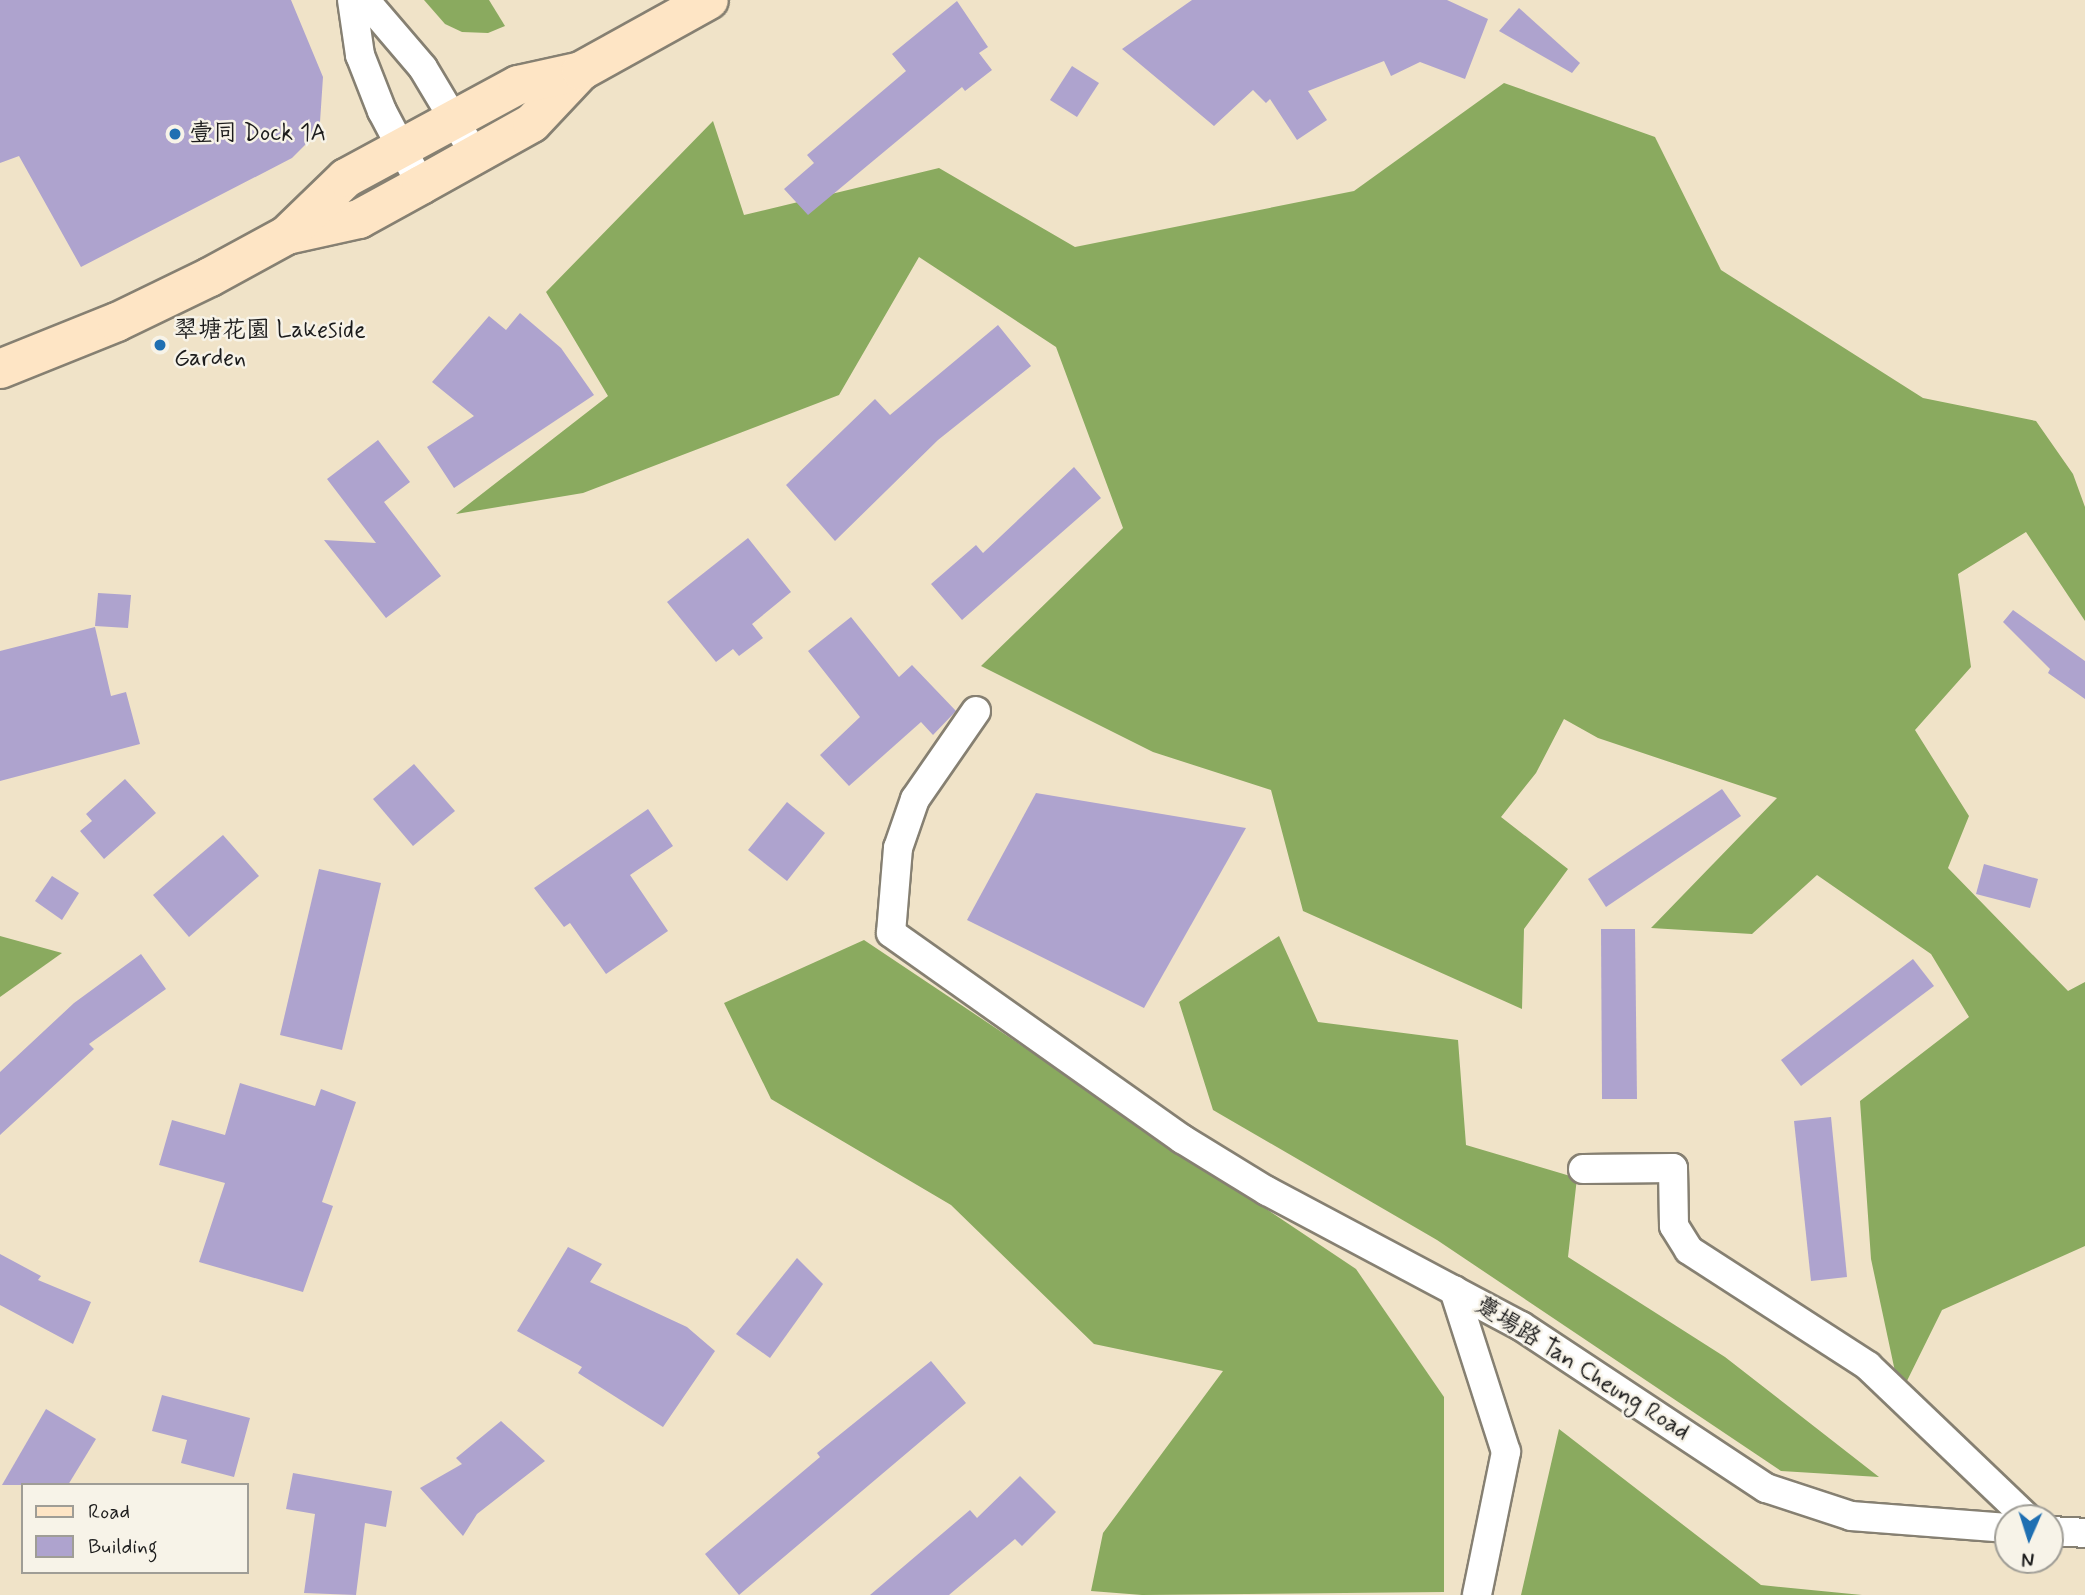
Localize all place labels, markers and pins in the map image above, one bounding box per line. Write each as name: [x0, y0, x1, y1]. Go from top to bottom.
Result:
place label: 壹同 Dock 1A: [189, 120, 326, 148]
marker: 壹同 Dock 1A: [167, 126, 183, 142]
place label: 翠塘花園 Lakeside Garden: [174, 317, 366, 373]
marker: 翠塘花園 Lakeside Garden: [152, 337, 168, 353]

